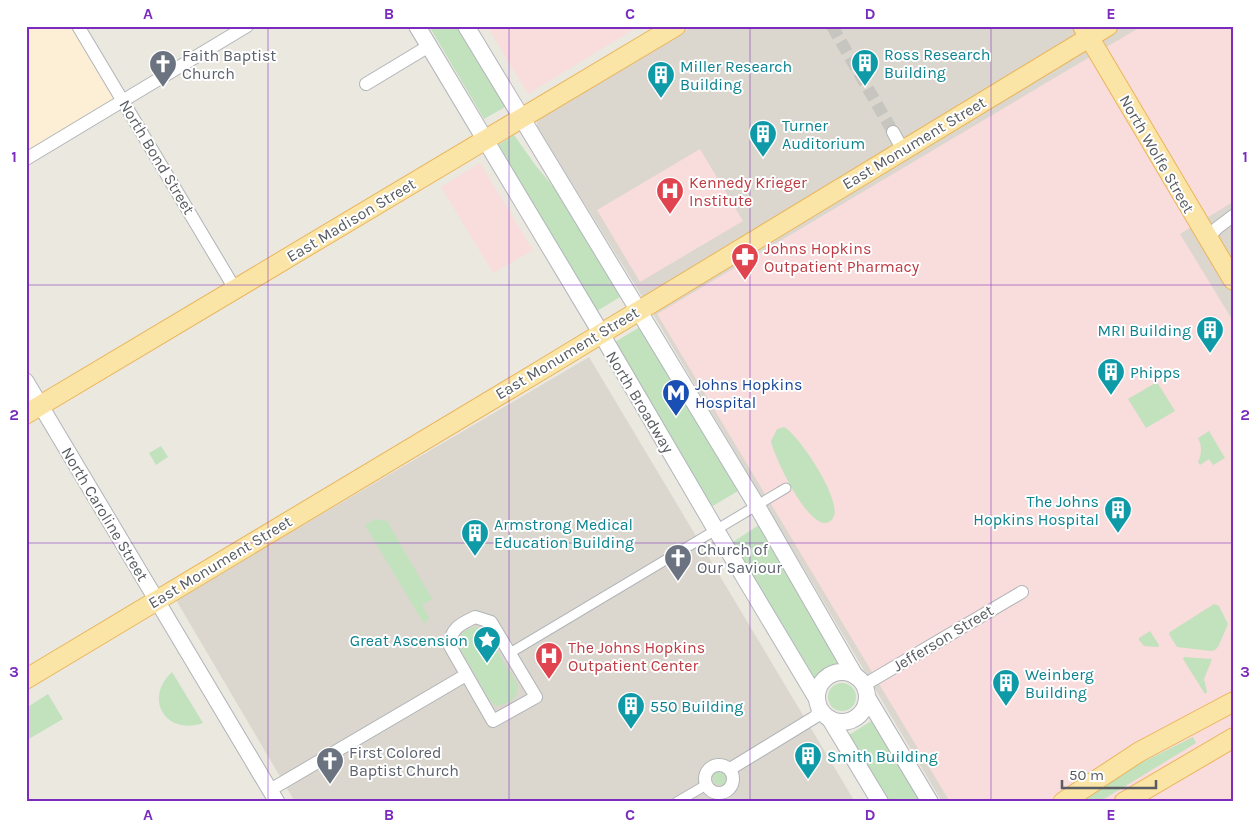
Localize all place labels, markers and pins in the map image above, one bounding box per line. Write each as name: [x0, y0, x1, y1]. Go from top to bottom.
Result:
place label: Ross Research Building: [884, 45, 990, 82]
place label: Faith Baptist Church: [182, 46, 276, 83]
building icon: Ross Research Building: [850, 48, 880, 87]
church icon: Faith Baptist Church: [148, 49, 178, 88]
place label: Miller Research Building: [680, 57, 792, 94]
building icon: Miller Research Building: [646, 60, 676, 99]
place label: Turner Auditorium: [782, 116, 865, 153]
building icon: Turner Auditorium: [748, 119, 778, 158]
place label: Kennedy Krieger Institute: [689, 173, 807, 210]
hospital icon: Kennedy Krieger Institute: [655, 176, 685, 215]
place label: Johns Hopkins Outpatient Pharmacy: [764, 239, 920, 276]
pharmacy icon: Johns Hopkins Outpatient Pharmacy: [730, 242, 760, 281]
building icon: MRI Building: [1195, 315, 1225, 354]
place label: MRI Building: [1098, 321, 1191, 340]
building icon: Phipps: [1096, 357, 1126, 396]
place label: Phipps: [1130, 363, 1180, 382]
place label: Johns Hopkins Hospital: [695, 375, 802, 412]
metro station icon: Johns Hopkins Hospital: [661, 378, 691, 417]
place label: The Johns Hopkins Hospital: [973, 492, 1099, 529]
building icon: The Johns Hopkins Hospital: [1103, 495, 1133, 534]
place label: Armstrong Medical Education Building: [494, 515, 634, 552]
building icon: Armstrong Medical Education Building: [460, 518, 490, 557]
place label: Church of Our Saviour: [697, 540, 782, 577]
church icon: Church of Our Saviour: [663, 543, 693, 582]
place icon: Great Ascension: [472, 625, 502, 664]
place label: Great Ascension: [350, 631, 468, 650]
place label: The Johns Hopkins Outpatient Center: [568, 638, 705, 675]
hospital icon: The Johns Hopkins Outpatient Center: [534, 641, 564, 680]
place label: Weinberg Building: [1025, 665, 1094, 702]
building icon: Weinberg Building: [991, 668, 1021, 707]
building icon: 550 Building: [616, 691, 646, 730]
place label: 550 Building: [650, 697, 743, 716]
building icon: Smith Building: [793, 741, 823, 780]
place label: First Colored Baptist Church: [349, 743, 459, 780]
church icon: First Colored Baptist Church: [315, 746, 345, 785]
place label: Smith Building: [827, 747, 938, 766]

